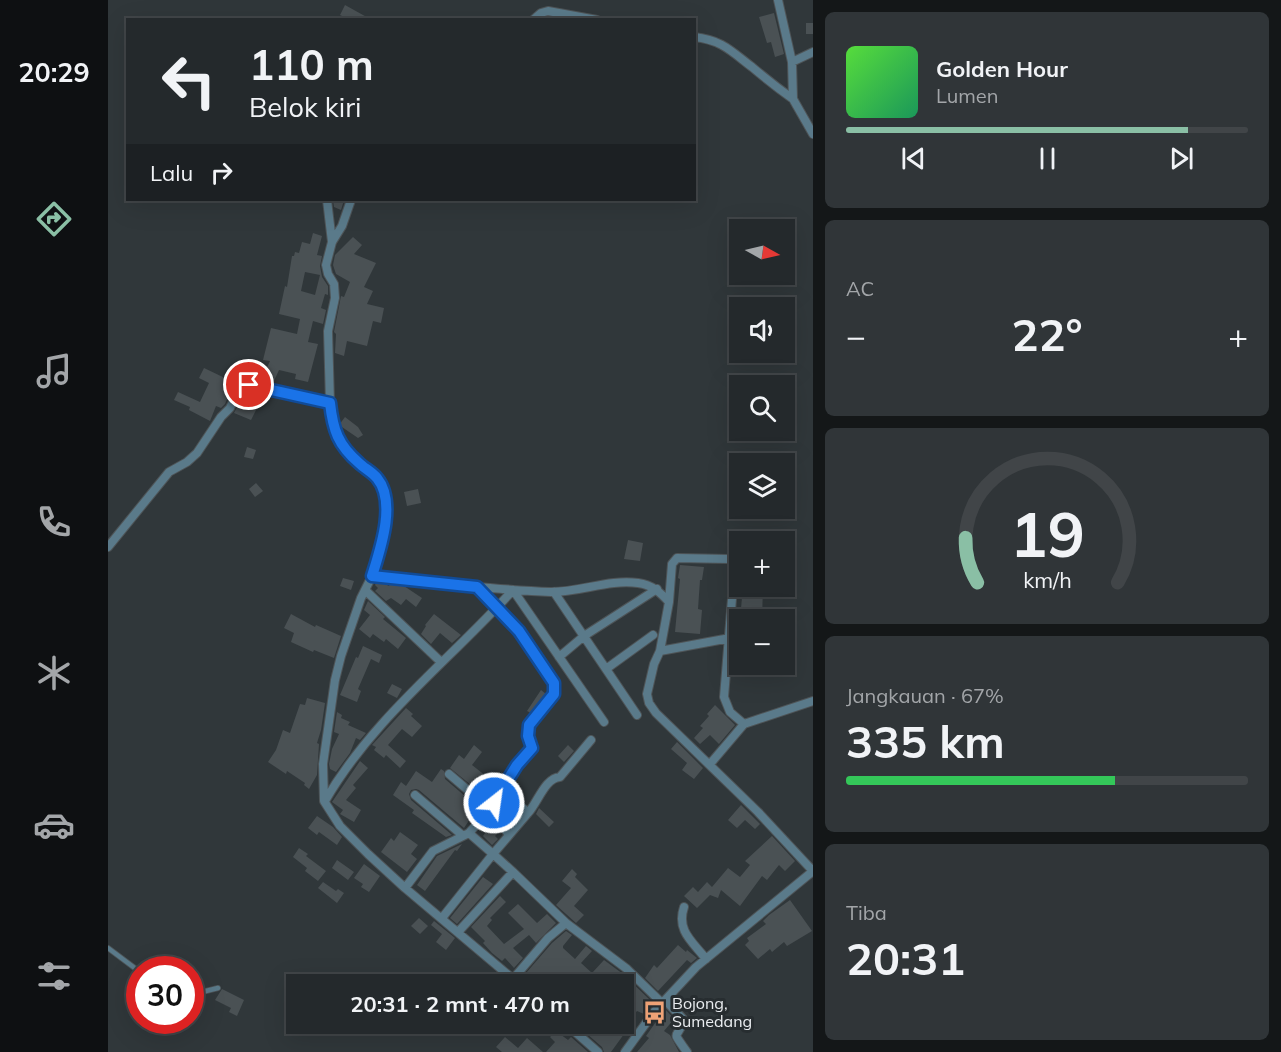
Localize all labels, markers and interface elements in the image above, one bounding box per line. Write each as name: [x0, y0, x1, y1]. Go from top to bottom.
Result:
text: 110 m: [249, 38, 374, 91]
icon: left: [150, 42, 228, 120]
text: 20:29: [18, 55, 90, 89]
text: Golden Hour: [936, 55, 1068, 83]
text: Lumen: [936, 83, 998, 108]
text: Belok kiri: [249, 90, 361, 124]
icon: previous: [897, 142, 930, 175]
icon: pause: [1031, 142, 1064, 175]
icon: next: [1165, 142, 1198, 175]
icon: right: [205, 156, 238, 189]
text: Lalu: [150, 159, 193, 187]
icon: directions: [33, 198, 75, 240]
north arrow: [729, 219, 795, 285]
map controls: [729, 219, 795, 675]
text: AC: [846, 276, 874, 301]
button: sound: [729, 297, 795, 363]
text: 22°: [1011, 306, 1083, 362]
text: −: [846, 315, 866, 356]
text: +: [1228, 315, 1248, 356]
icon: music: [33, 350, 75, 392]
pin: [223, 359, 274, 410]
icon: arrive: [232, 368, 265, 401]
button: search: [729, 375, 795, 441]
button: layers: [729, 453, 795, 519]
text: 19: [1010, 494, 1084, 573]
icon: phone: [33, 501, 75, 543]
button: +: [729, 531, 795, 597]
text: km/h: [1023, 566, 1071, 593]
button: −: [729, 609, 795, 675]
icon: climate: [33, 652, 75, 694]
text: Jangkauan · 67%: [846, 683, 1004, 708]
text: 335 km: [846, 713, 1005, 769]
position arrow: [462, 771, 526, 835]
icon: car: [33, 804, 75, 846]
text: Tiba: [846, 900, 887, 925]
text: 20:31: [846, 930, 965, 986]
icon: filters: [33, 955, 75, 997]
speed limit sign: 30: [126, 956, 204, 1034]
text: 20:31 · 2 mnt · 470 m: [350, 990, 570, 1018]
place label: Bojong, Sumedang: [672, 993, 752, 1031]
bus stop icon: Bojong, Sumedang: [641, 999, 667, 1025]

